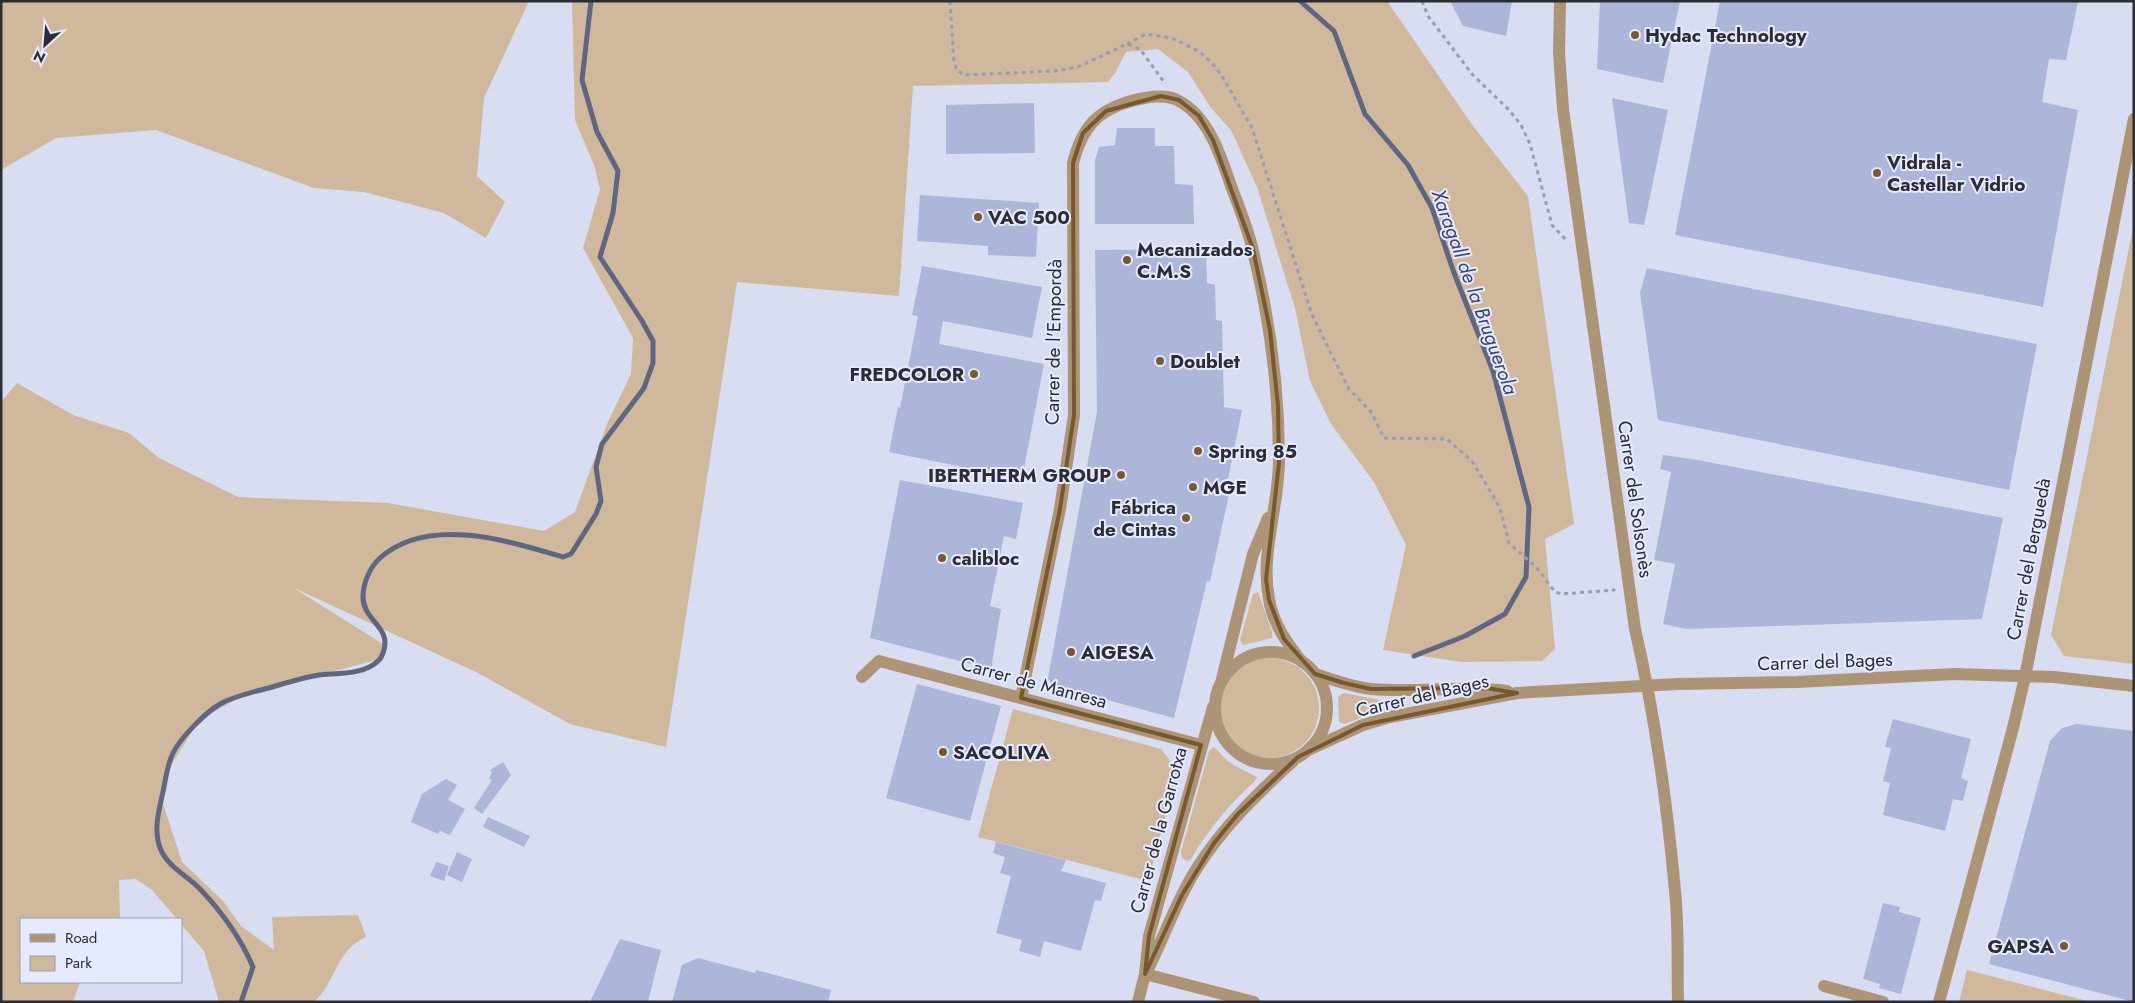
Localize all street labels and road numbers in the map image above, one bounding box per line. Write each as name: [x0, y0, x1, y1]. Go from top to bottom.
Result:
street label: Carrer de l'Empordà: [1039, 259, 1068, 425]
street label: Carrer del Solsonès: [1611, 419, 1660, 580]
street label: Carrer del Berguedà: [2000, 476, 2057, 643]
street label: Carrer del Bages: [1757, 646, 1894, 677]
street label: Carrer de Manresa: [958, 650, 1110, 715]
street label: Carrer del Bages: [1353, 667, 1492, 724]
street label: Carrer de la Garrotxa: [1123, 744, 1194, 916]

